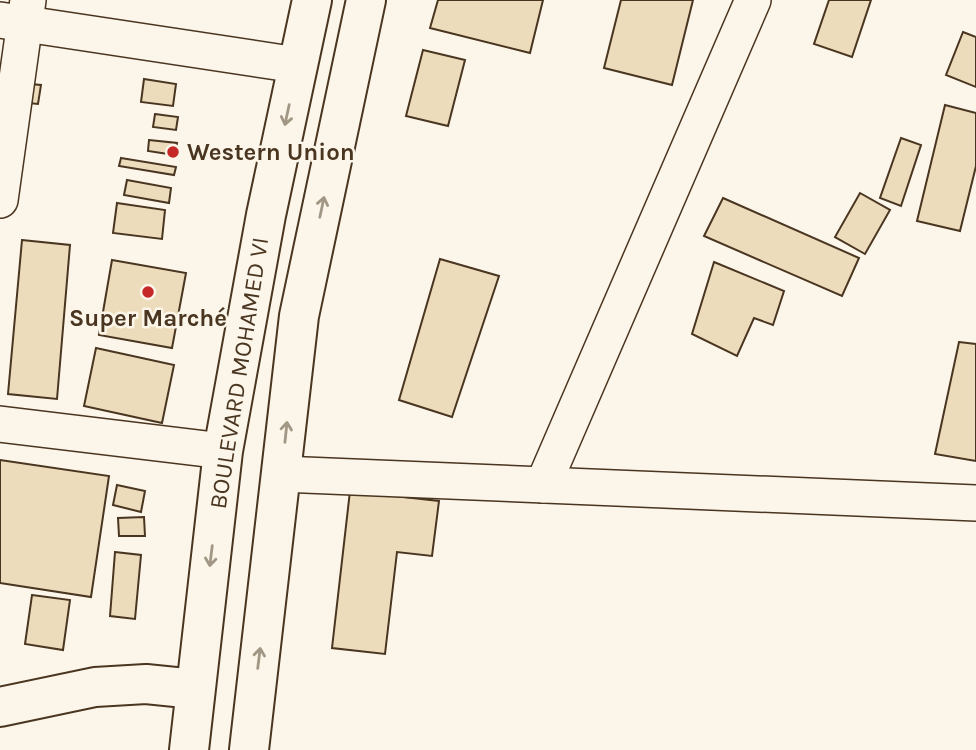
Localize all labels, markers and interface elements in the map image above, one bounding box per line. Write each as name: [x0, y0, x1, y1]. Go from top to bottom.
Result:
one-way arrow: [280, 103, 294, 126]
place label: Western Union: [187, 138, 355, 166]
marker: Western Union: [165, 144, 181, 160]
one-way arrow: [315, 196, 329, 219]
street label: BOULEVARD MOHAMED VI: [204, 235, 274, 511]
marker: Super Marché: [140, 284, 156, 300]
place label: Super Marché: [69, 304, 227, 332]
one-way arrow: [280, 421, 293, 444]
one-way arrow: [204, 544, 217, 567]
one-way arrow: [252, 647, 265, 670]

